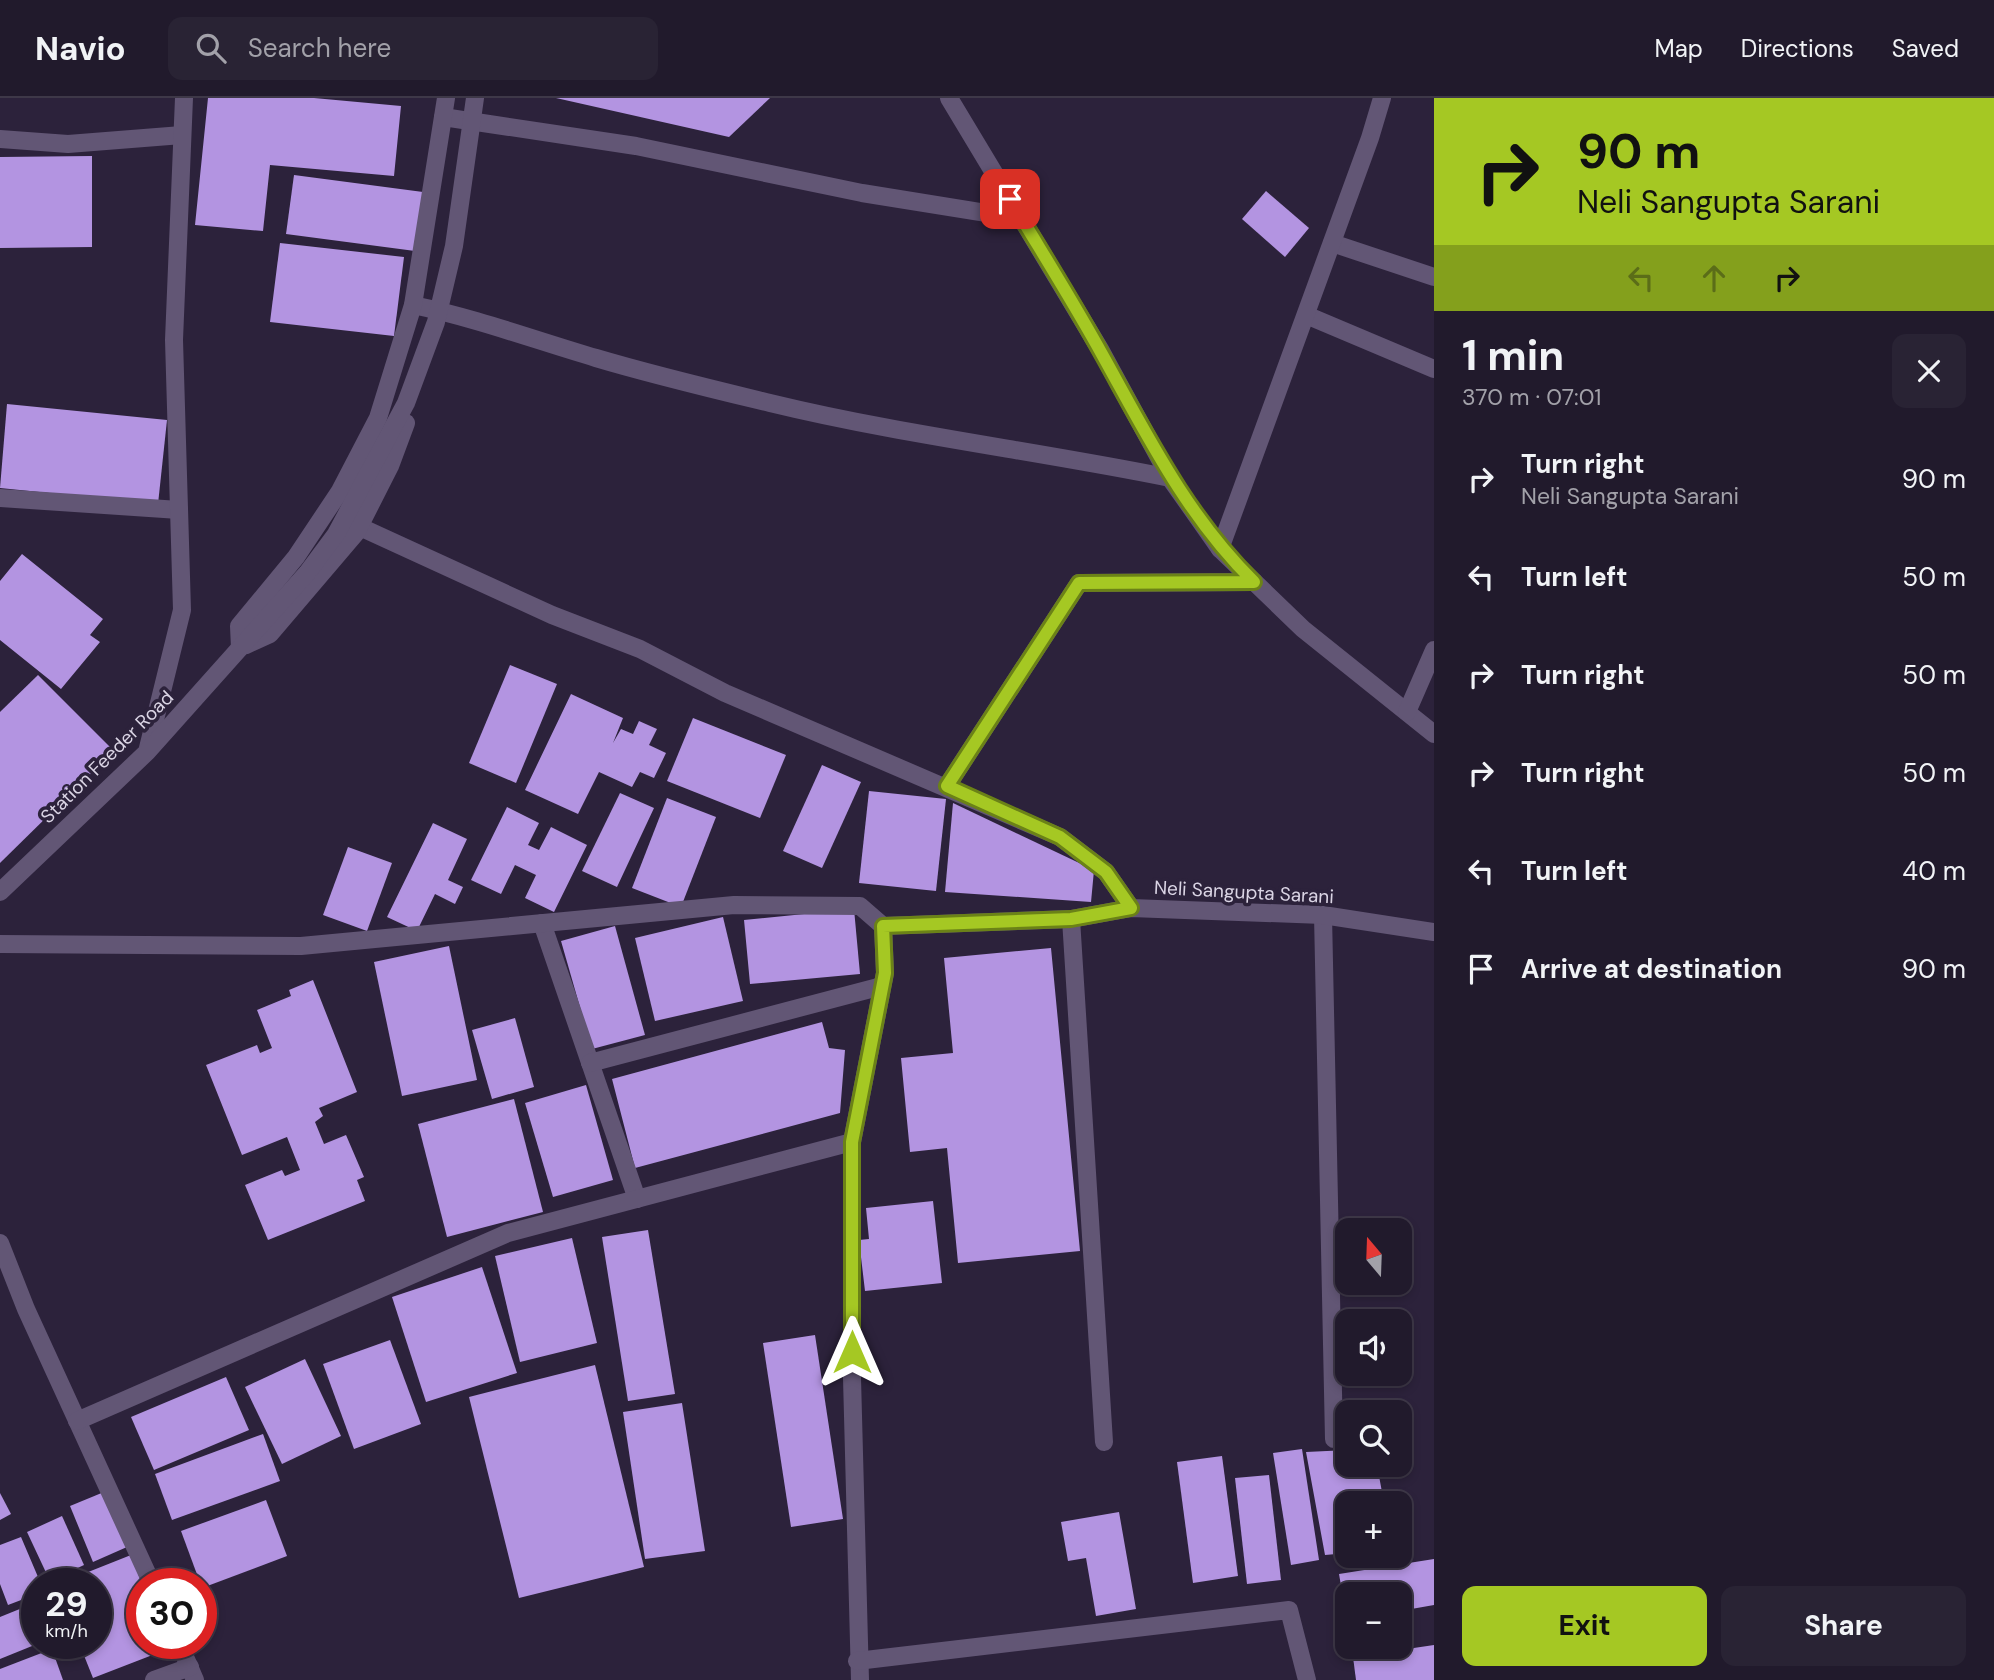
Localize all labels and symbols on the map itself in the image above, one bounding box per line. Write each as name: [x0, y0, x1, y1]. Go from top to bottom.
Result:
pin: [980, 169, 1040, 229]
street label: Station Feeder Road: [35, 685, 179, 829]
street label: Neli Sangupta Sarani: [1153, 875, 1335, 909]
north arrow: [1335, 1218, 1412, 1295]
position arrow: [815, 1315, 889, 1389]
speed limit sign: 30: [126, 1568, 217, 1659]

